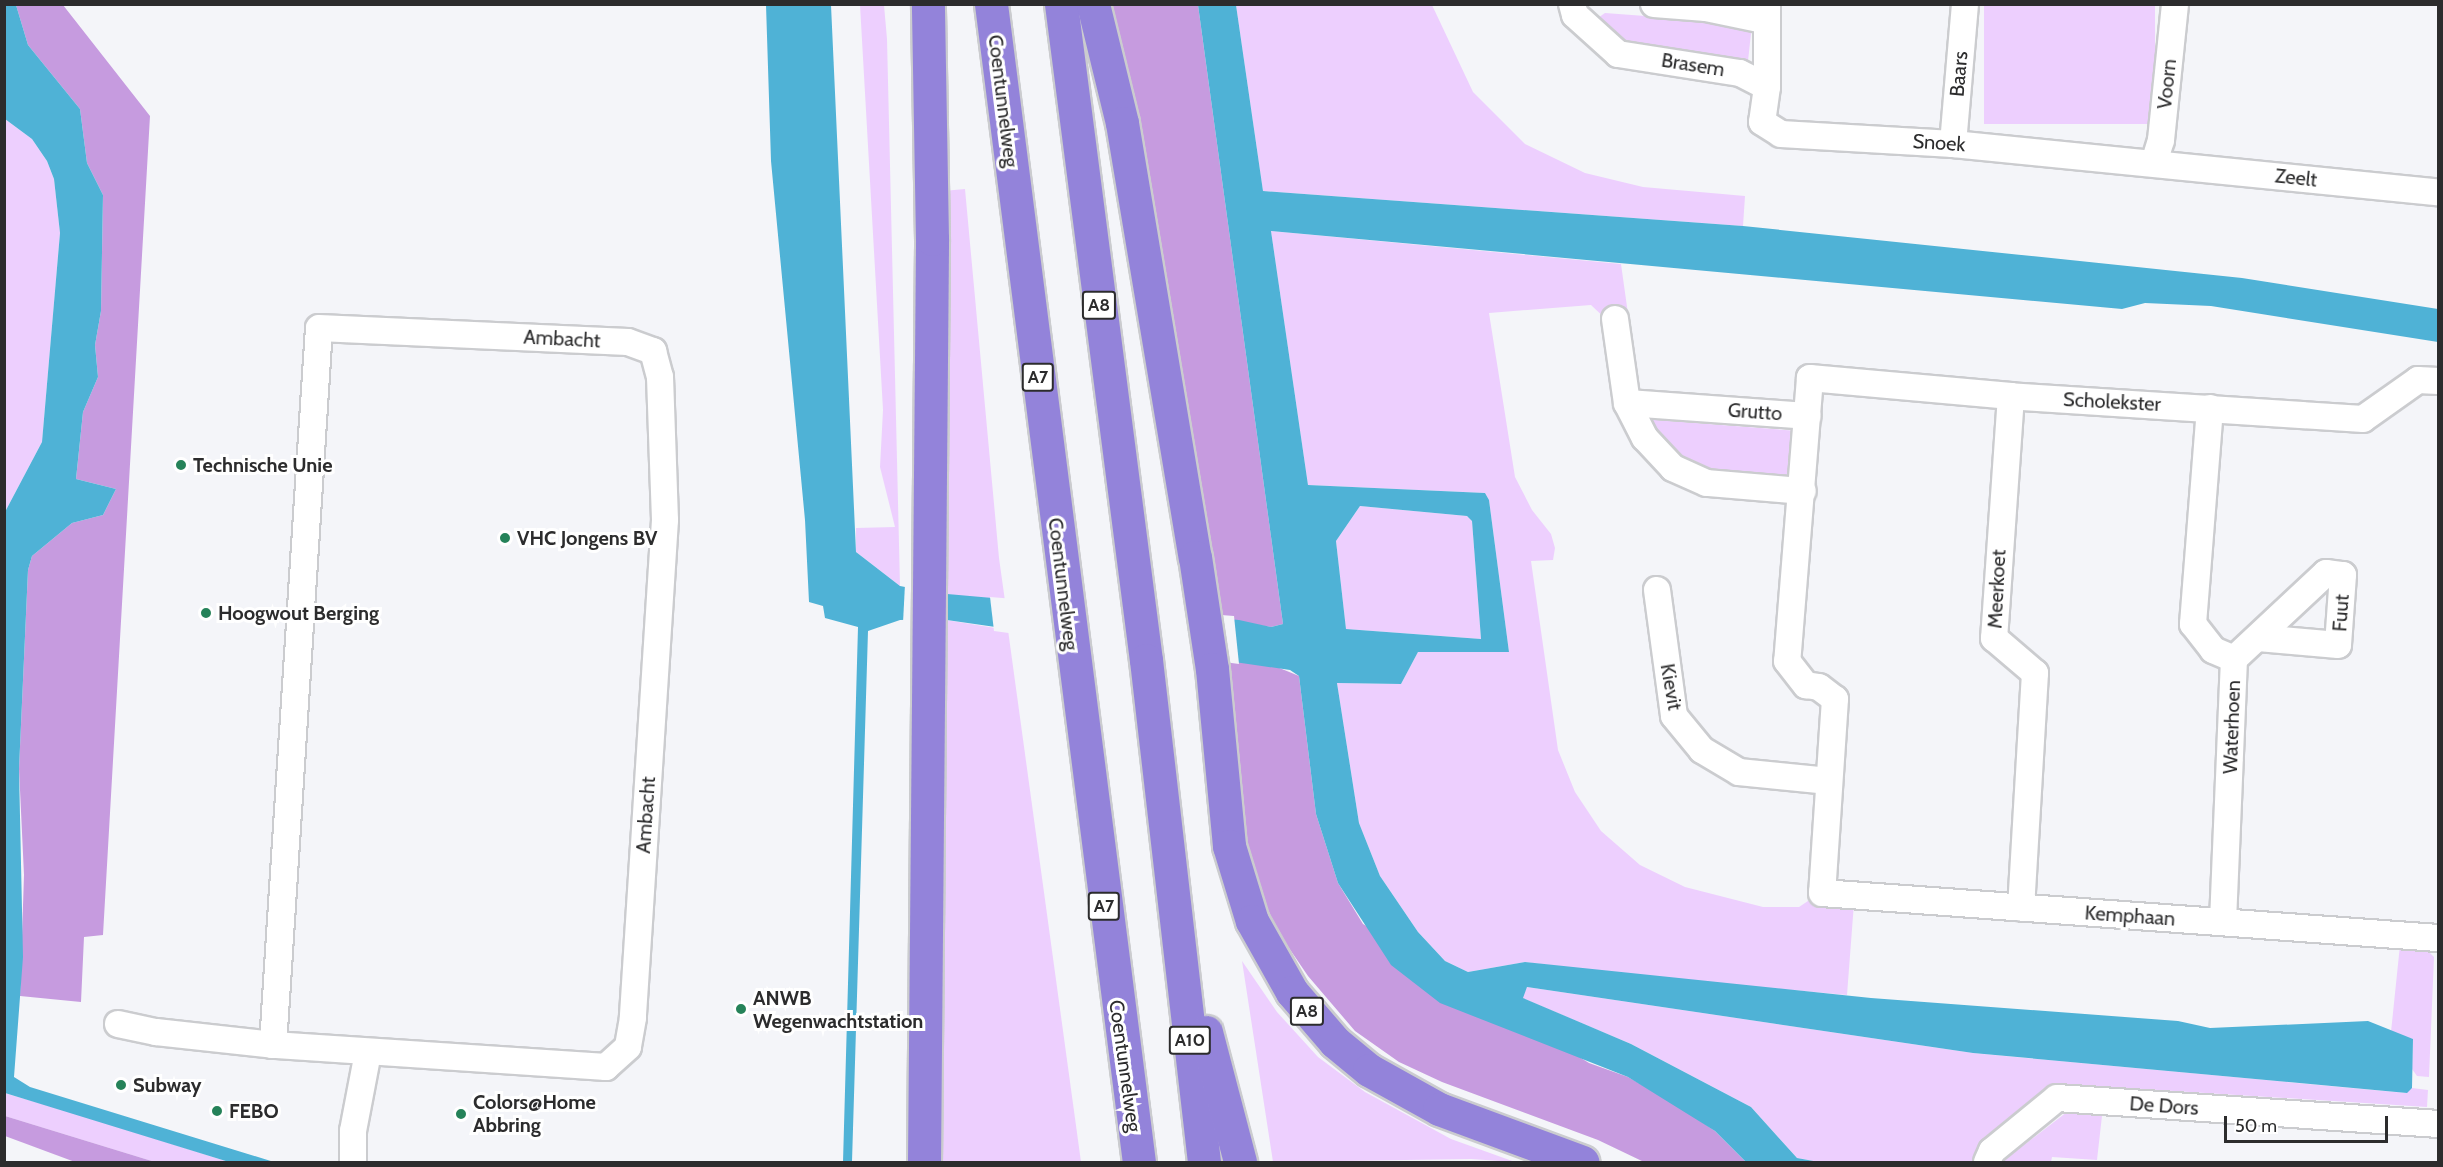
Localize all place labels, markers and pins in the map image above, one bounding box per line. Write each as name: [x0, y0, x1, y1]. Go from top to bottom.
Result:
place label: Technische Unie: [193, 453, 332, 477]
marker: Technische Unie: [174, 458, 188, 472]
place label: VHC Jongens BV: [517, 526, 657, 550]
marker: VHC Jongens BV: [498, 531, 512, 545]
place label: Hoogwout Berging: [218, 601, 379, 625]
marker: Hoogwout Berging: [199, 606, 213, 620]
place label: ANWB Wegenwachtstation: [753, 986, 923, 1033]
marker: ANWB Wegenwachtstation: [734, 1002, 748, 1016]
place label: Subway: [133, 1073, 202, 1097]
marker: Subway: [114, 1078, 128, 1092]
place label: Colors@Home Abbring: [473, 1090, 596, 1137]
place label: FEBO: [229, 1099, 279, 1123]
marker: FEBO: [210, 1104, 224, 1118]
marker: Colors@Home Abbring: [454, 1107, 468, 1121]

